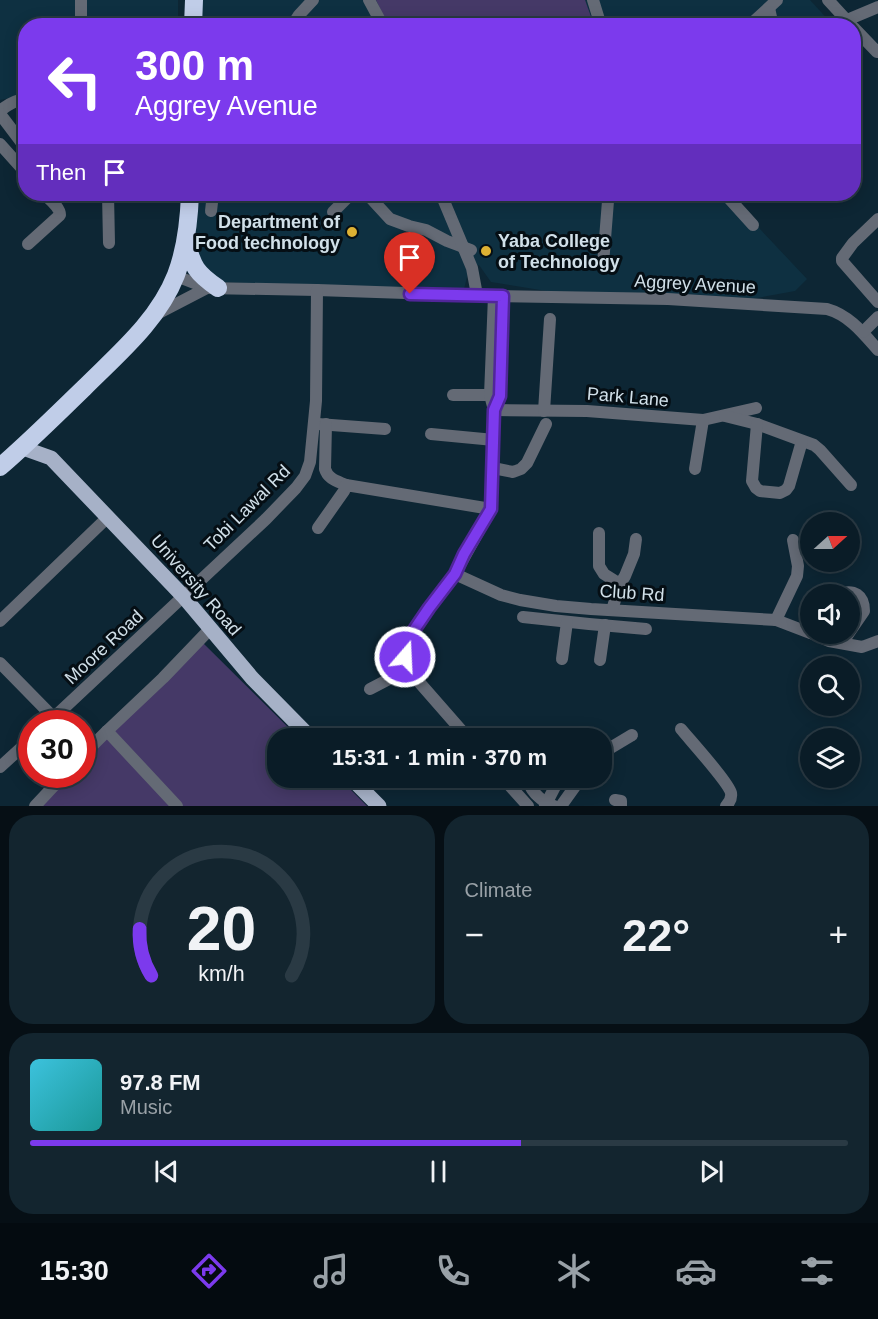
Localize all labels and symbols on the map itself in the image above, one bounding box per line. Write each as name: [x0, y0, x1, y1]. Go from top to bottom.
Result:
place label: Department of Food technology: [195, 212, 341, 253]
marker: Department of Food technology: [345, 225, 359, 239]
place label: Yaba College of Technology: [498, 231, 620, 272]
pin: [384, 232, 435, 294]
marker: Yaba College of Technology: [479, 244, 493, 258]
street label: Aggrey Avenue: [634, 271, 756, 297]
street label: Park Lane: [586, 383, 670, 411]
street label: Tobi Lawal Rd: [200, 461, 294, 555]
north arrow: [800, 512, 860, 572]
street label: University Road: [147, 530, 245, 640]
street label: Club Rd: [599, 581, 665, 605]
street label: Moore Road: [61, 606, 147, 688]
position arrow: [373, 625, 437, 689]
speed limit sign: 30: [18, 710, 96, 788]

